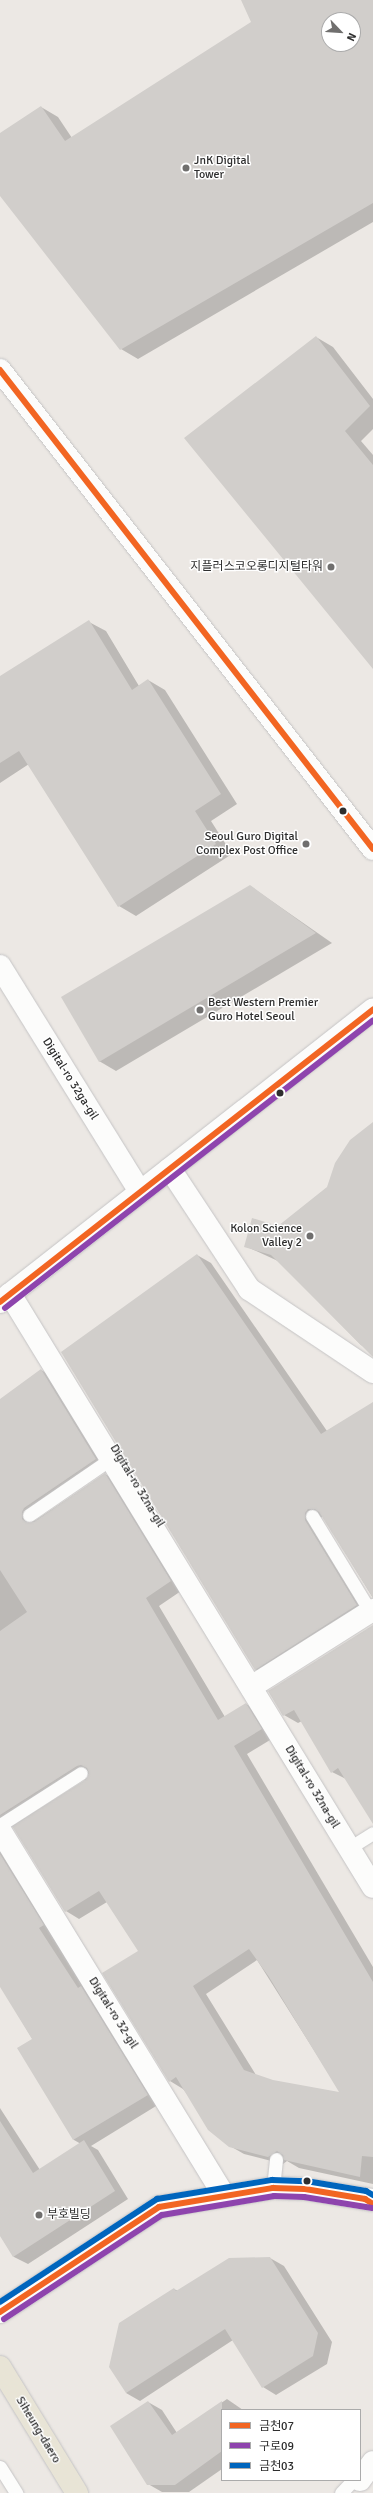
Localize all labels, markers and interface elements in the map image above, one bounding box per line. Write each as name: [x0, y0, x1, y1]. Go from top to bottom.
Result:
north arrow: [321, 12, 361, 52]
text: N: [344, 31, 359, 43]
place label: JnK Digital Tower: [194, 154, 250, 182]
marker: JnK Digital Tower: [181, 163, 191, 173]
place label: 지플러스코오롱디지털타워: [191, 560, 323, 574]
marker: 지플러스코오롱디지털타워: [326, 562, 336, 572]
unlabelled marker: [338, 806, 348, 816]
place label: Seoul Guro Digital Complex Post Office: [196, 830, 298, 858]
marker: Seoul Guro Digital Complex Post Office: [301, 839, 311, 849]
place label: Best Western Premier Guro Hotel Seoul: [208, 996, 318, 1024]
marker: Best Western Premier Guro Hotel Seoul: [195, 1005, 205, 1015]
street label: Digital-ro 32ga-gil: [39, 1035, 101, 1123]
unlabelled marker: [275, 1088, 285, 1098]
place label: Kolon Science Valley 2: [230, 1222, 302, 1250]
marker: Kolon Science Valley 2: [305, 1231, 315, 1241]
street label: Digital-ro 32na-gil: [107, 1442, 167, 1530]
street label: Digital-ro 32na-gil: [282, 1743, 342, 1831]
street label: Digital-ro 32-gil: [85, 1975, 141, 2051]
unlabelled marker: [302, 2176, 312, 2186]
place label: 부호빌딩: [47, 2208, 91, 2222]
marker: 부호빌딩: [34, 2210, 44, 2220]
street label: Siheung-daero: [13, 2394, 63, 2466]
legend: [221, 2409, 361, 2481]
text: 금천07: [259, 2419, 294, 2434]
text: 구로09: [259, 2439, 294, 2454]
text: 금천03: [259, 2459, 294, 2474]

